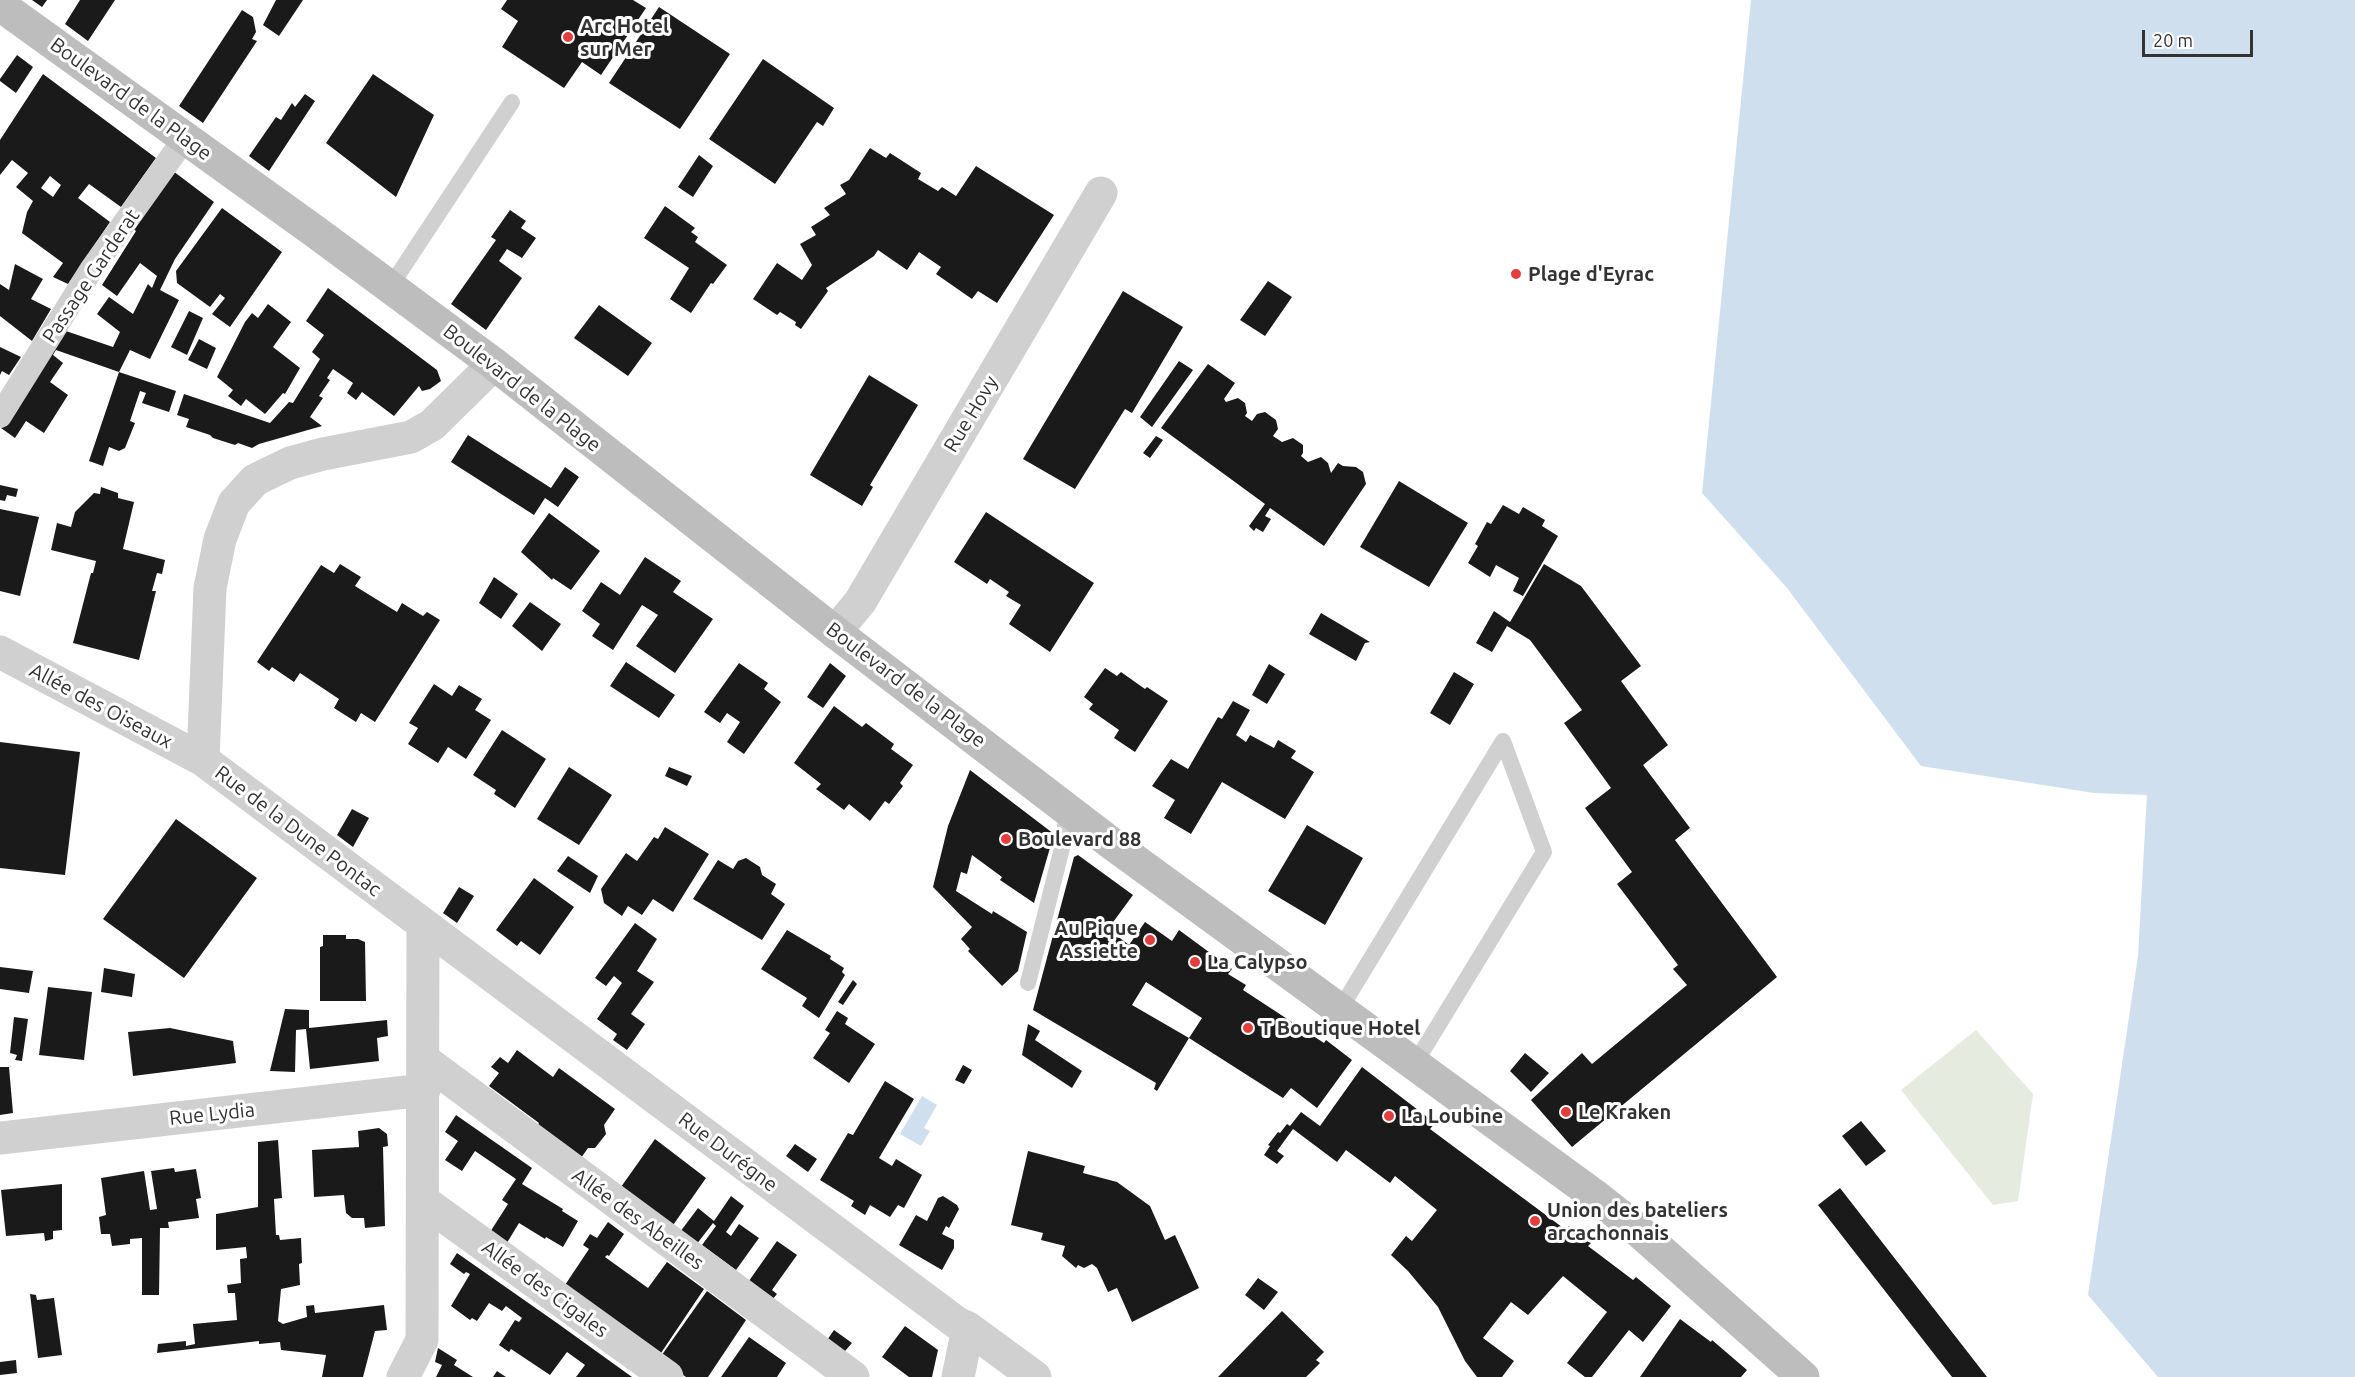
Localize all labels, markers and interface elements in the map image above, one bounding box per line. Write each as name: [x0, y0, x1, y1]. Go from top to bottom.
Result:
place label: Arc Hotel sur Mer: [580, 14, 669, 61]
scale bar: [2145, 18, 2256, 56]
marker: Arc Hotel sur Mer: [561, 30, 575, 44]
text: 20 m: [2153, 30, 2193, 50]
street label: Boulevard de la Plage: [46, 32, 216, 166]
street label: Passage Garderat: [37, 204, 145, 348]
place label: Plage d'Eyrac: [1528, 262, 1654, 286]
marker: Plage d'Eyrac: [1509, 267, 1523, 281]
street label: Boulevard de la Plage: [438, 319, 606, 457]
street label: Rue Hovy: [939, 371, 1003, 457]
street label: Boulevard de la Plage: [822, 617, 990, 753]
street label: Allée des Oiseaux: [26, 658, 176, 754]
street label: Rue de la Dune Pontac: [210, 761, 386, 901]
place label: Boulevard 88: [1018, 827, 1141, 851]
marker: Boulevard 88: [999, 832, 1013, 846]
place label: Au Pique Assiette: [1054, 916, 1138, 963]
marker: Au Pique Assiette: [1143, 933, 1157, 947]
place label: La Calypso: [1207, 950, 1308, 974]
marker: La Calypso: [1188, 955, 1202, 969]
place label: T Boutique Hotel: [1260, 1016, 1420, 1040]
marker: T Boutique Hotel: [1241, 1021, 1255, 1035]
street label: Rue Lydia: [168, 1098, 256, 1130]
place label: Le Kraken: [1578, 1100, 1671, 1124]
place label: La Loubine: [1401, 1104, 1503, 1128]
marker: Le Kraken: [1559, 1105, 1573, 1119]
street label: Rue Durégne: [674, 1107, 782, 1197]
marker: La Loubine: [1382, 1109, 1396, 1123]
street label: Allée des Abeilles: [567, 1163, 709, 1275]
place label: Union des bateliers arcachonnais: [1547, 1198, 1728, 1245]
marker: Union des bateliers arcachonnais: [1528, 1214, 1542, 1228]
street label: Allée des Cigales: [477, 1235, 613, 1343]

